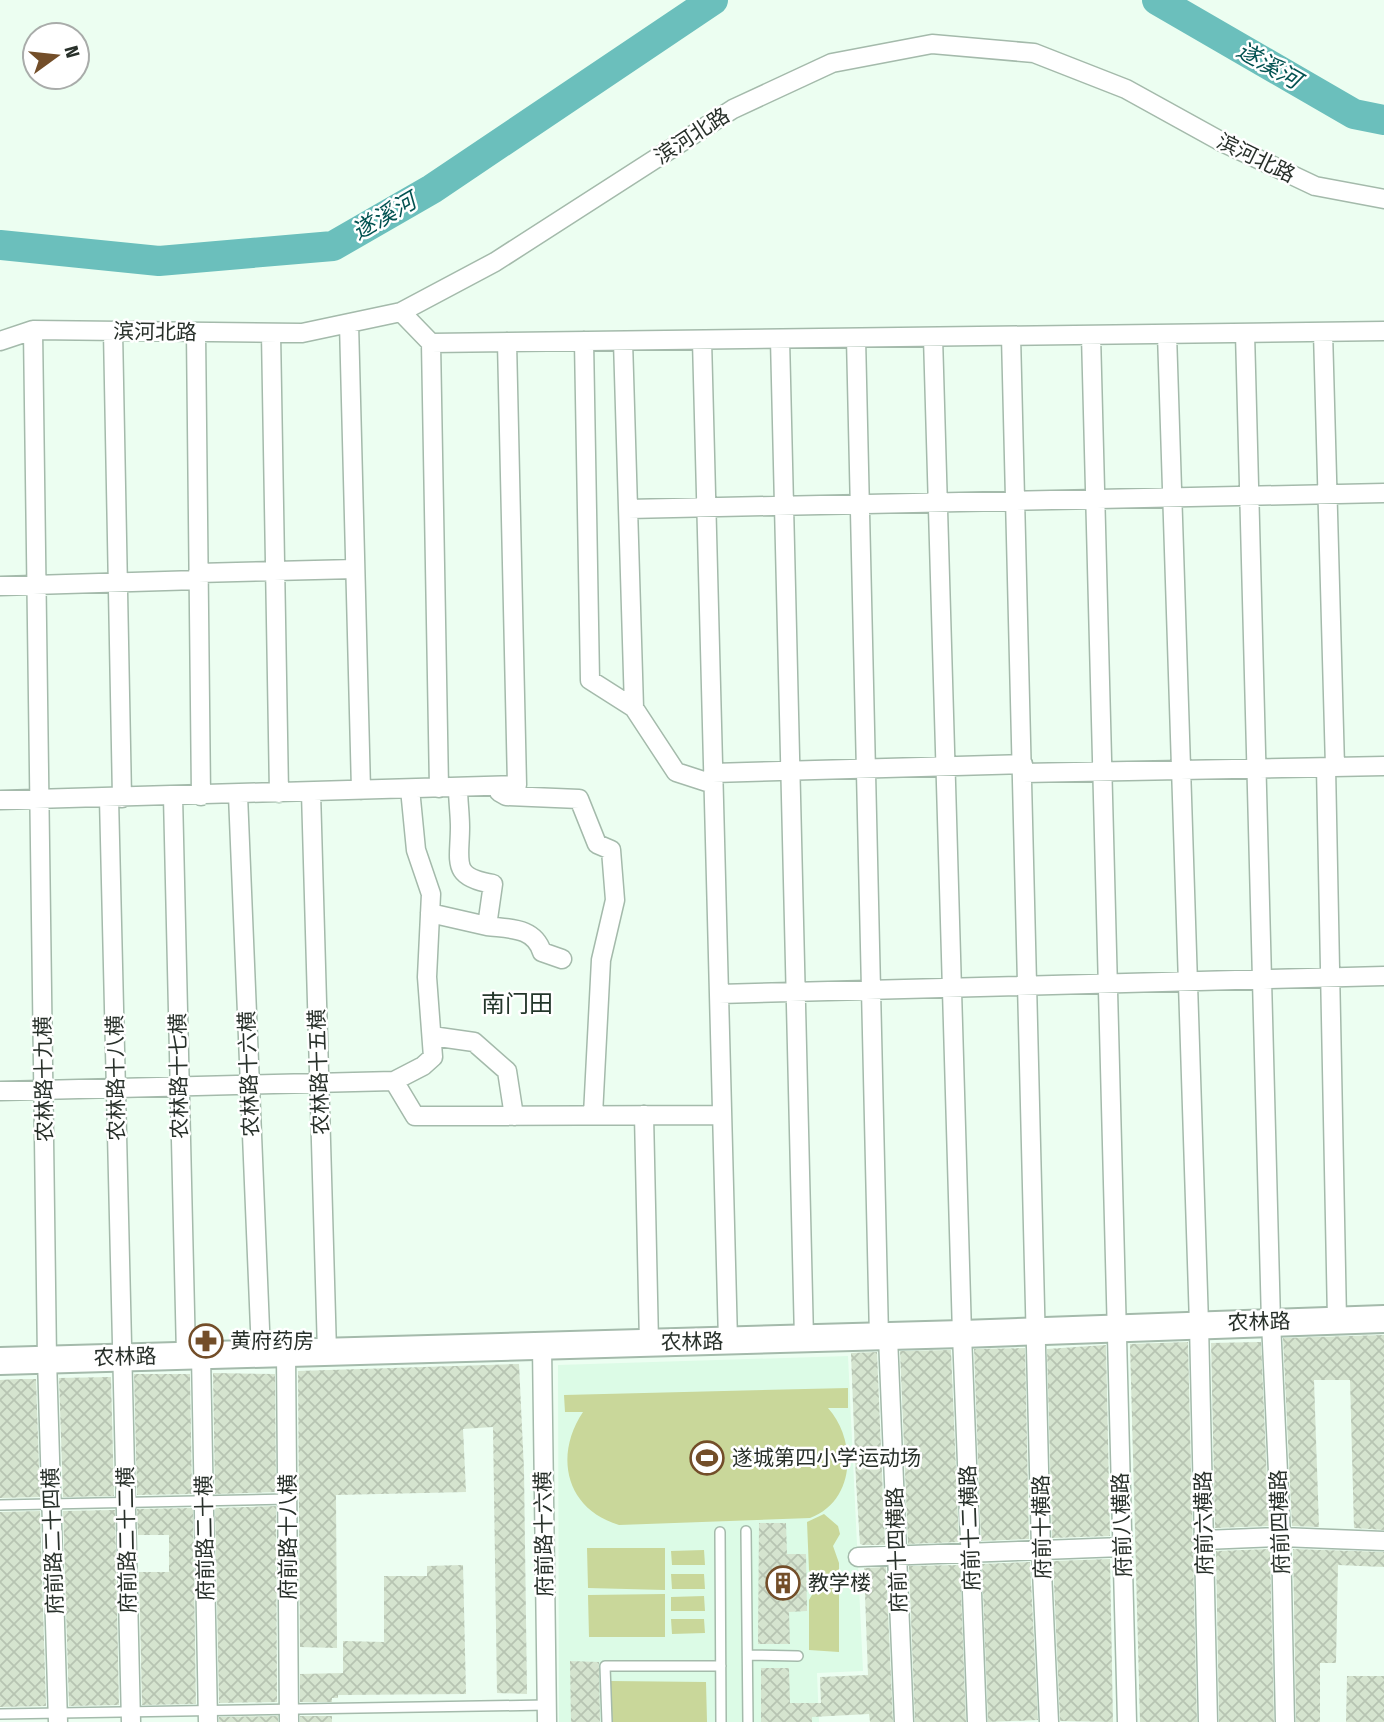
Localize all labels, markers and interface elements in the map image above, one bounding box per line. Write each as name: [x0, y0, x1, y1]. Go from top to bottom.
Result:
north arrow: [21, 21, 91, 91]
water label: 遂溪河: [1232, 36, 1309, 96]
text: N: [59, 43, 85, 60]
street label: 滨河北路: [650, 102, 734, 170]
street label: 滨河北路: [1213, 128, 1299, 188]
water label: 遂溪河: [347, 185, 424, 245]
street label: 滨河北路: [113, 318, 197, 346]
district label: 南门田: [481, 990, 553, 1018]
street label: 农林路十五横: [304, 1009, 334, 1135]
street label: 农林路十六横: [234, 1011, 264, 1137]
street label: 农林路十七横: [165, 1013, 193, 1139]
street label: 农林路十八横: [102, 1015, 130, 1141]
street label: 农林路十九横: [30, 1016, 58, 1142]
street label: 农林路: [1227, 1308, 1291, 1336]
pharmacy icon: 黄府药房: [187, 1322, 225, 1360]
place label: 黄府药房: [230, 1328, 314, 1354]
street label: 农林路: [660, 1328, 724, 1356]
street label: 农林路: [93, 1343, 157, 1371]
sports icon: 遂城第四小学运动场: [688, 1439, 726, 1477]
place label: 遂城第四小学运动场: [732, 1445, 921, 1471]
street label: 府前十二横路: [955, 1465, 985, 1591]
street label: 府前路二十二横: [113, 1466, 141, 1614]
street label: 府前路二十四横: [37, 1467, 69, 1615]
street label: 府前四横路: [1265, 1469, 1295, 1575]
street label: 府前六横路: [1190, 1470, 1218, 1576]
street label: 府前路十六横: [530, 1471, 558, 1597]
street label: 府前八横路: [1107, 1472, 1137, 1578]
street label: 府前路十八横: [275, 1474, 301, 1600]
street label: 府前十横路: [1028, 1474, 1056, 1580]
street label: 府前路二十横: [191, 1475, 219, 1601]
street label: 府前十四横路: [882, 1487, 912, 1613]
building icon: 教学楼: [764, 1564, 802, 1602]
place label: 教学楼: [808, 1570, 871, 1596]

